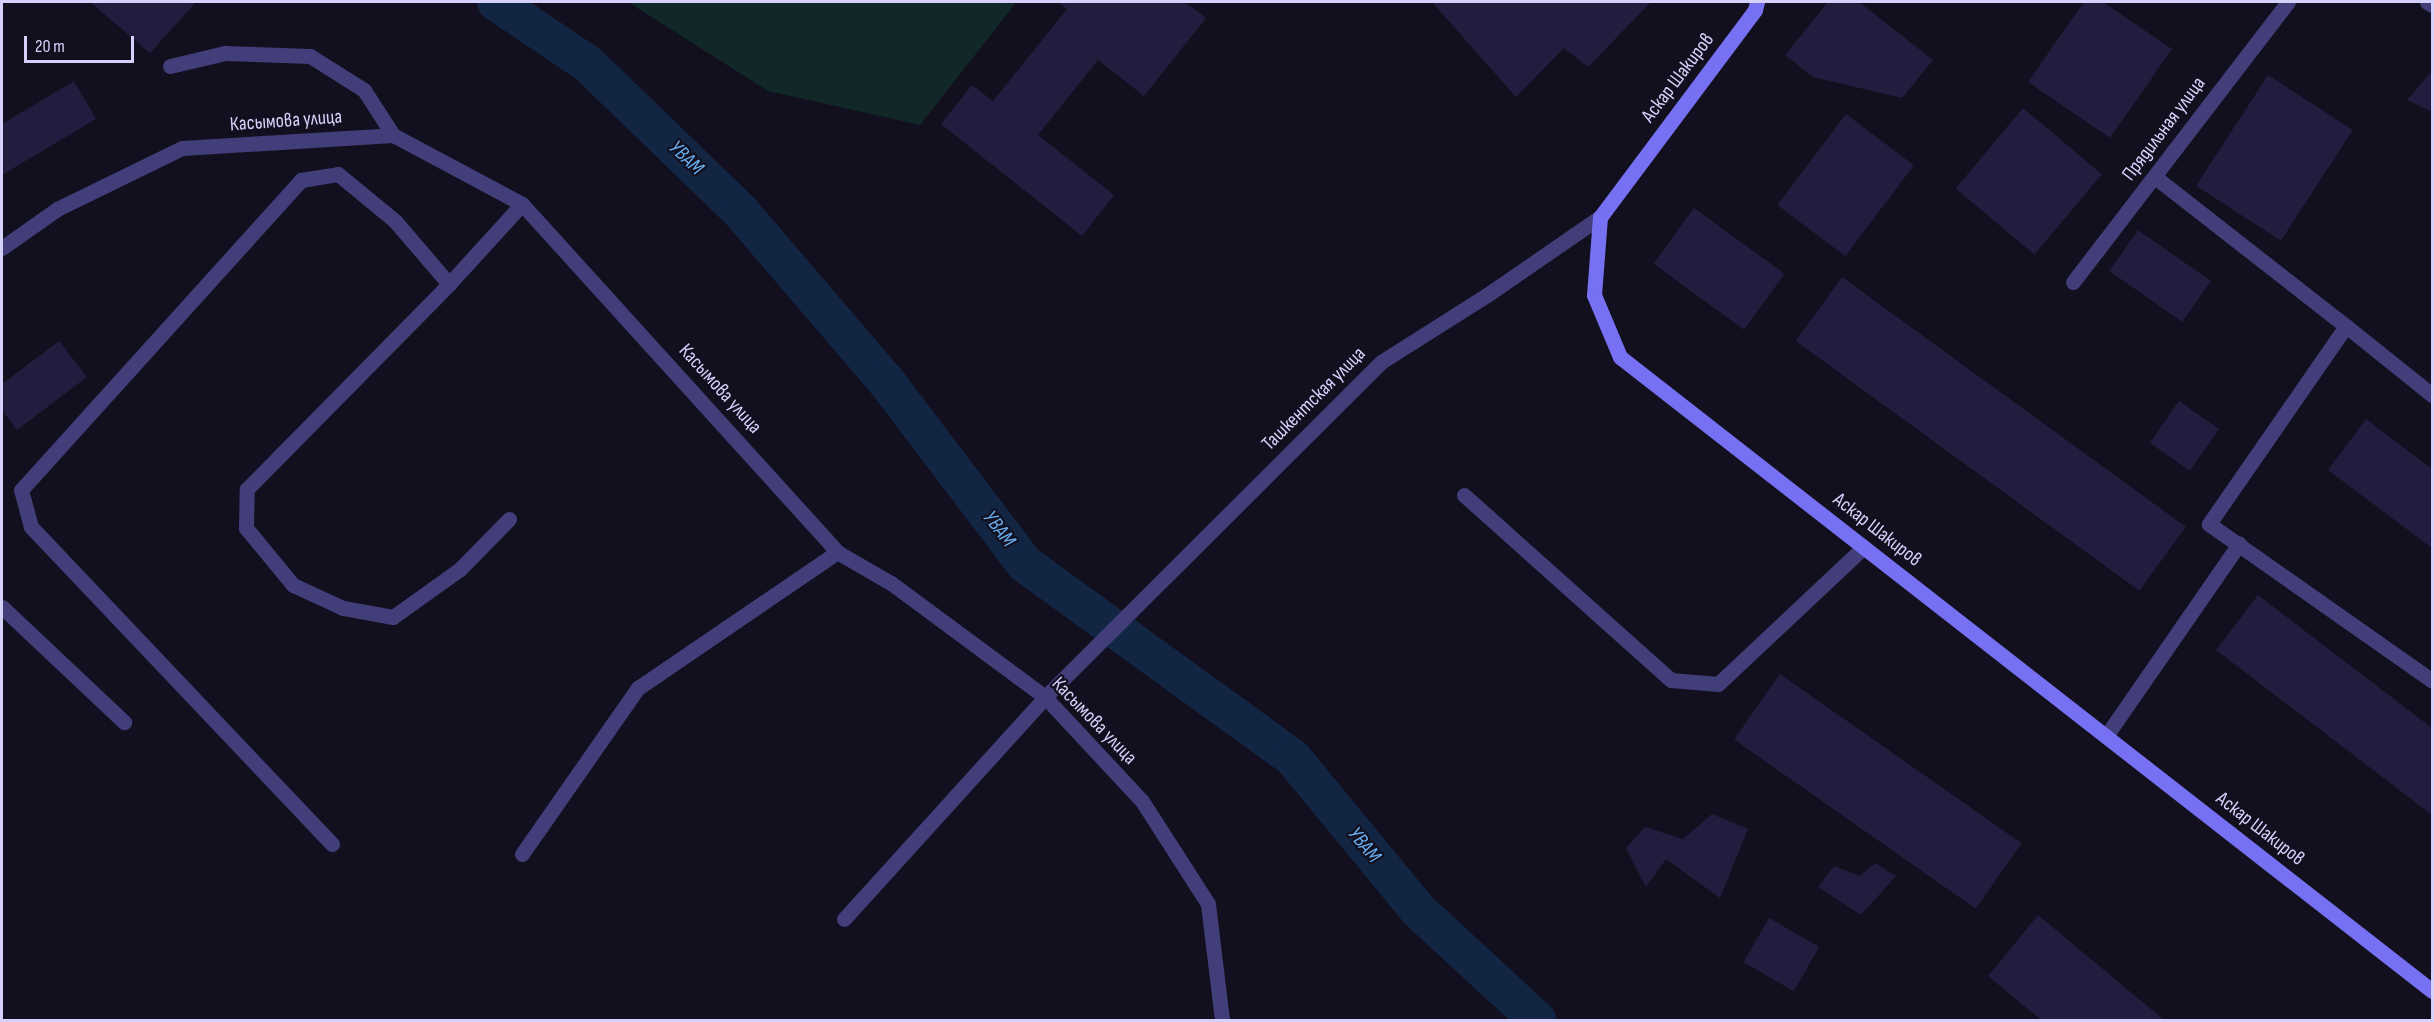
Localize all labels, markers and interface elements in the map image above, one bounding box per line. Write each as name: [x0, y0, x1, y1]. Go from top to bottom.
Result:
scale bar: [27, 24, 136, 62]
street label: Аскар Шакиров: [1637, 29, 1719, 127]
text: 20 m: [35, 36, 65, 57]
street label: Прядильная улица: [2117, 72, 2211, 186]
street label: Касымова улица: [229, 105, 343, 137]
water label: УВАМ: [663, 135, 709, 181]
street label: Касымова улица: [673, 339, 767, 439]
street label: Ташкентская улица: [1257, 342, 1371, 456]
street label: Аскар Шакиров: [1828, 488, 1926, 572]
water label: УВАМ: [977, 506, 1021, 552]
street label: Касымова улица: [1046, 672, 1142, 770]
street label: Аскар Шакиров: [2211, 787, 2309, 871]
water label: УВАМ: [1342, 822, 1386, 868]

